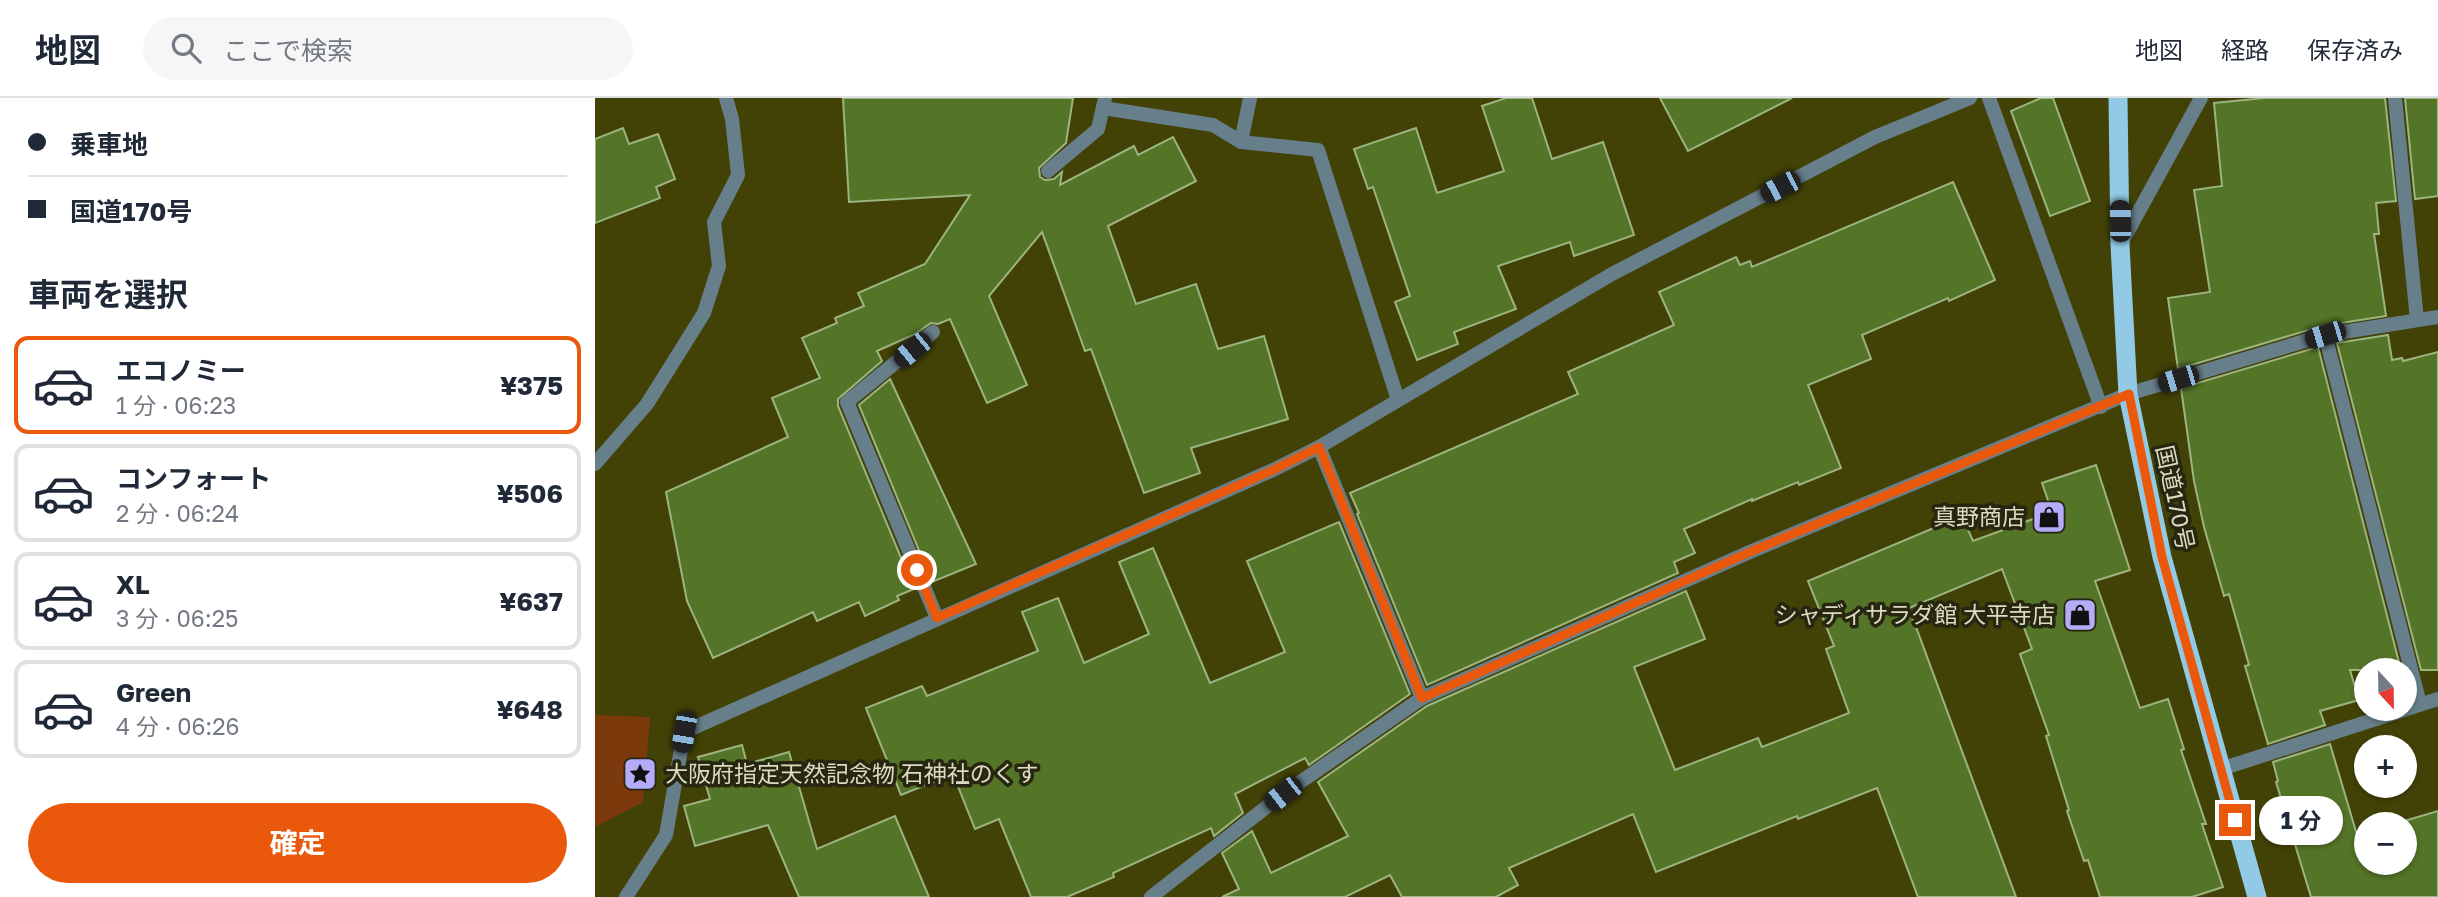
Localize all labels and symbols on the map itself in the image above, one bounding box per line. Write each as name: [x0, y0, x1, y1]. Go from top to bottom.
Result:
car: [1757, 168, 1804, 206]
car: [2110, 200, 2131, 242]
car: [2302, 319, 2349, 351]
car: [890, 329, 935, 371]
car: [2155, 363, 2202, 395]
street label: 国道170号: [2151, 443, 2201, 553]
shop icon: 真野商店: [2030, 498, 2068, 536]
place label: 真野商店: [1933, 502, 2025, 530]
route start: [901, 554, 933, 586]
shop icon: シャディサラダ館 大平寺店: [2061, 596, 2099, 634]
place label: シャディサラダ館 大平寺店: [1775, 600, 2055, 628]
north arrow: [2354, 658, 2417, 721]
car: [671, 709, 698, 755]
place icon: 大阪府指定天然記念物 石神社のくす: [621, 755, 659, 793]
place label: 大阪府指定天然記念物 石神社のくす: [665, 759, 1039, 787]
car: [1260, 773, 1307, 815]
callout: 1 分: [2259, 796, 2343, 844]
route end: [2219, 804, 2251, 836]

